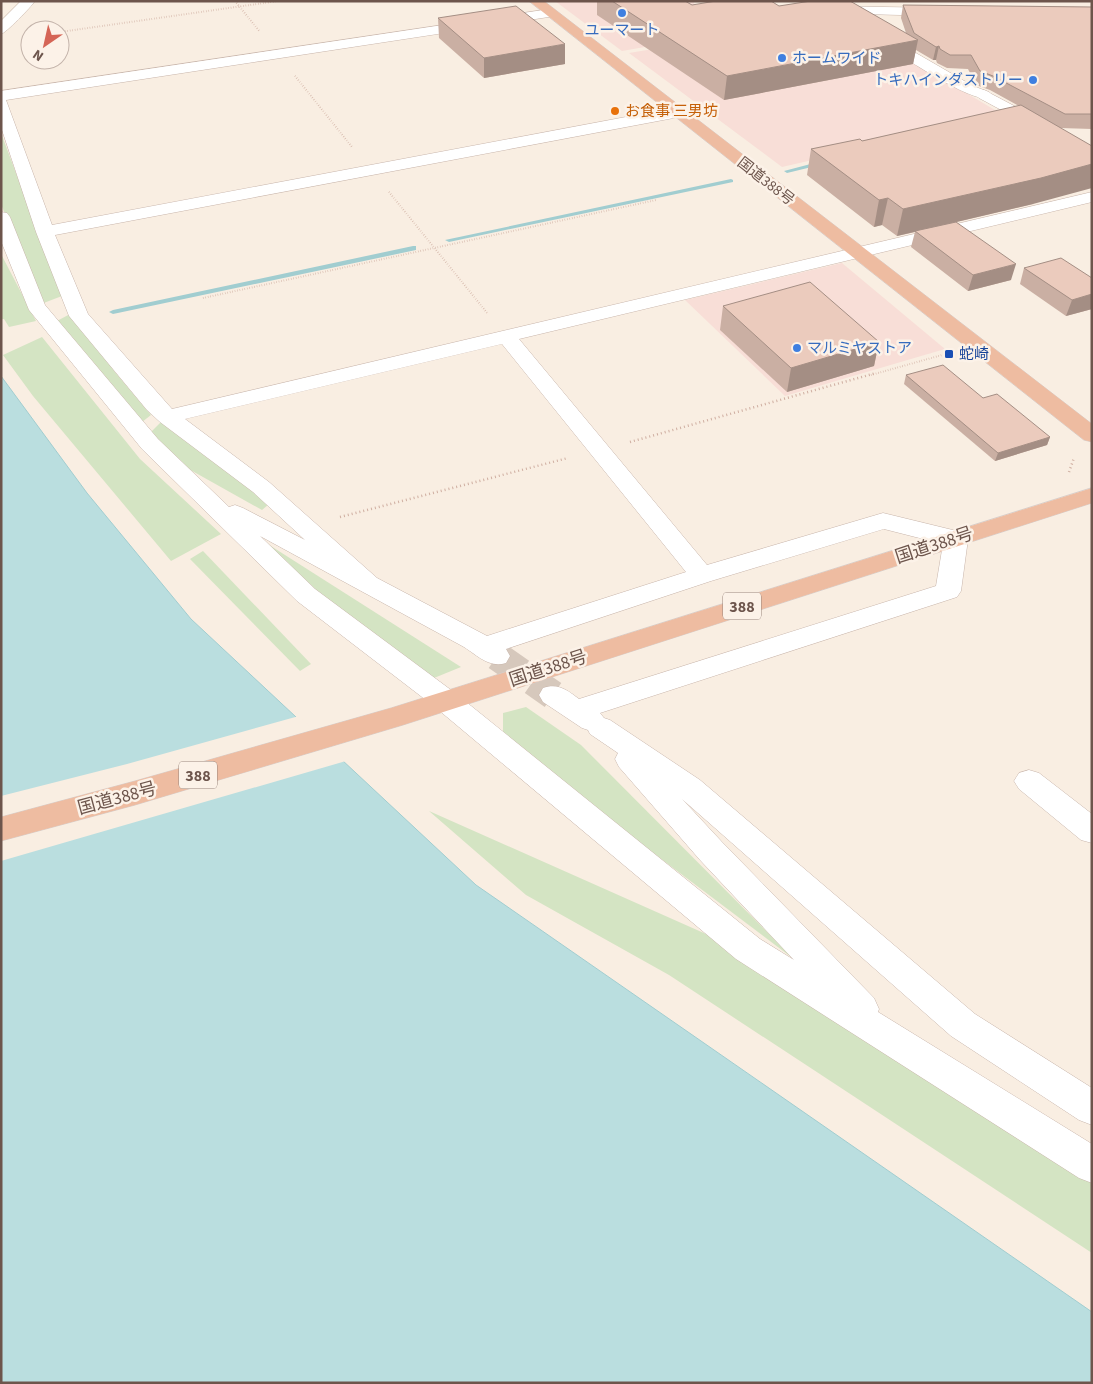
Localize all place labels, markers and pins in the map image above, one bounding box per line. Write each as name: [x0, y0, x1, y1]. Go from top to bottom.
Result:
marker: ユーマート: [616, 7, 628, 19]
place label: ユーマート: [584, 20, 660, 41]
place label: ホームワイド: [792, 48, 882, 69]
marker: ホームワイド: [776, 52, 788, 64]
place label: トキハインダストリー: [873, 70, 1023, 91]
marker: トキハインダストリー: [1027, 74, 1039, 86]
place label: お食事 三男坊: [625, 101, 718, 122]
marker: お食事 三男坊: [609, 105, 621, 117]
place label: マルミヤストア: [807, 338, 912, 359]
marker: マルミヤストア: [791, 342, 803, 354]
place label: 蛇崎: [959, 344, 989, 365]
marker: 蛇崎: [943, 348, 955, 360]

